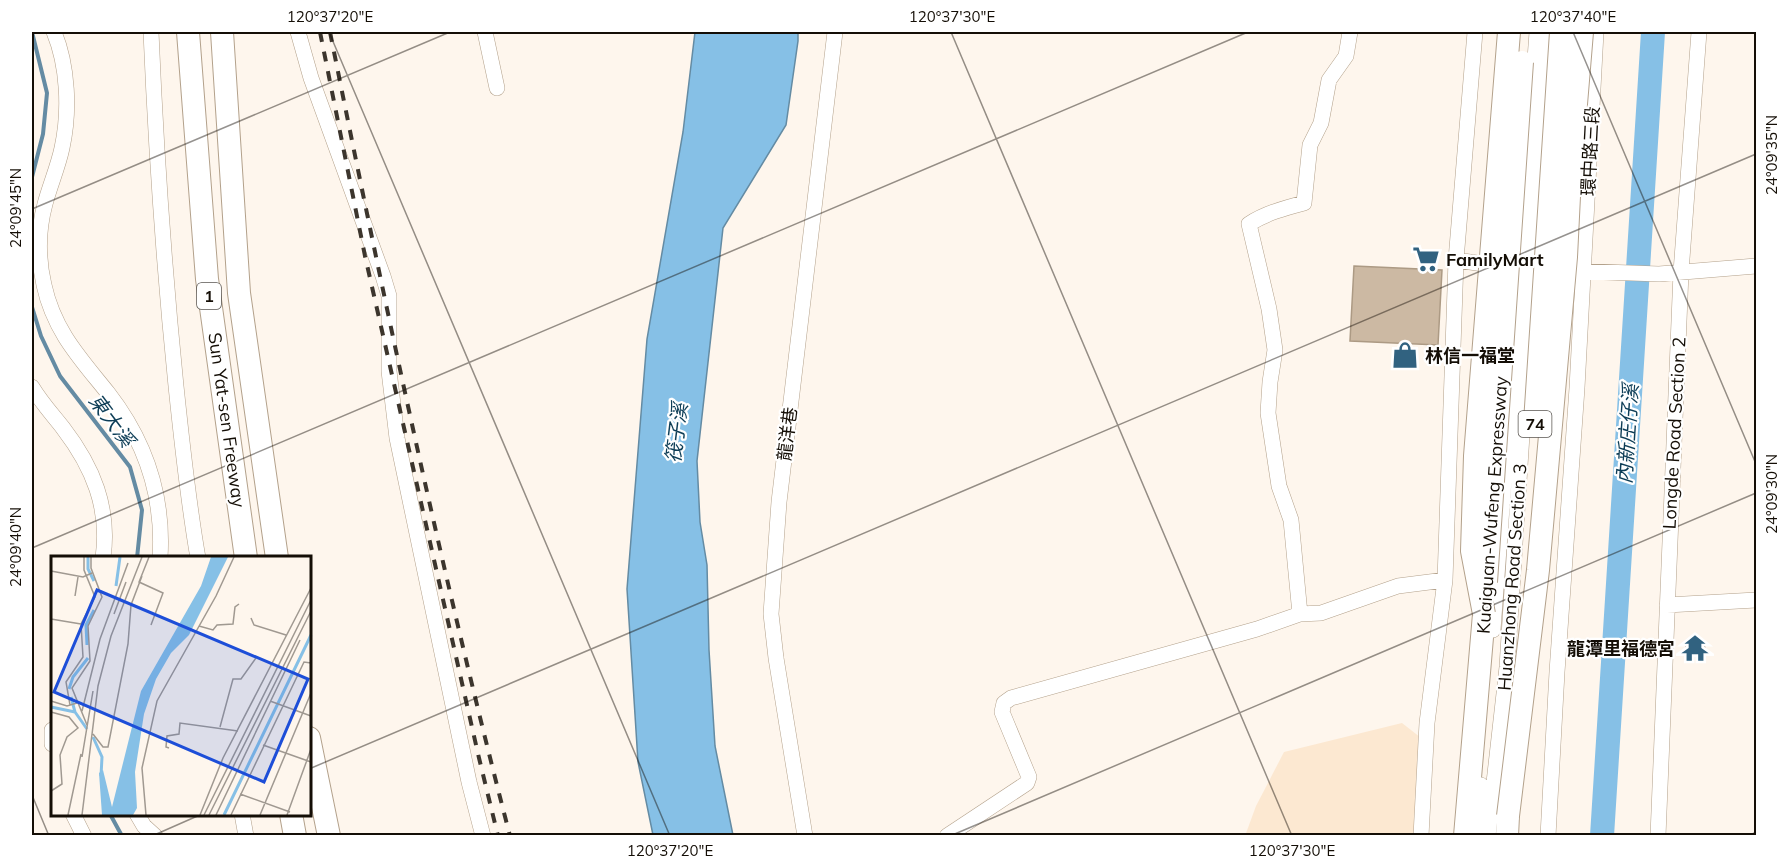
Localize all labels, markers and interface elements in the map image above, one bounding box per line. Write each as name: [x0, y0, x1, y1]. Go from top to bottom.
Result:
text: 120°37'20"E: [287, 7, 373, 26]
text: 120°37'30"E: [909, 7, 995, 26]
text: 120°37'40"E: [1530, 7, 1616, 26]
street label: 環中路三段: [1576, 105, 1604, 197]
text: 24°09'35"N: [1762, 115, 1781, 195]
text: 24°09'45"N: [6, 168, 25, 248]
supermarket icon: FamilyMart: [1411, 244, 1441, 274]
place label: FamilyMart: [1446, 248, 1544, 271]
road number: 1: [197, 283, 221, 309]
street label: Sun Yat-sen Freeway: [203, 331, 251, 509]
street label: Longde Road Section 2: [1657, 336, 1691, 530]
shop icon: 林信一福堂: [1390, 340, 1420, 370]
place label: 林信一福堂: [1425, 344, 1515, 367]
street label: Kuaiguan-Wufeng Expressway: [1472, 375, 1513, 634]
water label: 內新庄仔溪: [1611, 380, 1643, 485]
water label: 東大溪: [84, 389, 142, 454]
water label: 筏子溪: [660, 399, 692, 464]
street label: 龍洋巷: [772, 406, 802, 462]
road number: 74: [1518, 411, 1552, 437]
text: 24°09'30"N: [1762, 454, 1781, 534]
street label: Huanzhong Road Section 3: [1493, 463, 1531, 691]
text: 24°09'40"N: [6, 507, 25, 587]
inset map: [51, 556, 310, 816]
temple icon: 龍潭里福德宮: [1680, 633, 1710, 663]
place label: 龍潭里福德宮: [1567, 637, 1675, 660]
text: 120°37'20"E: [627, 841, 713, 860]
text: 120°37'30"E: [1249, 841, 1335, 860]

